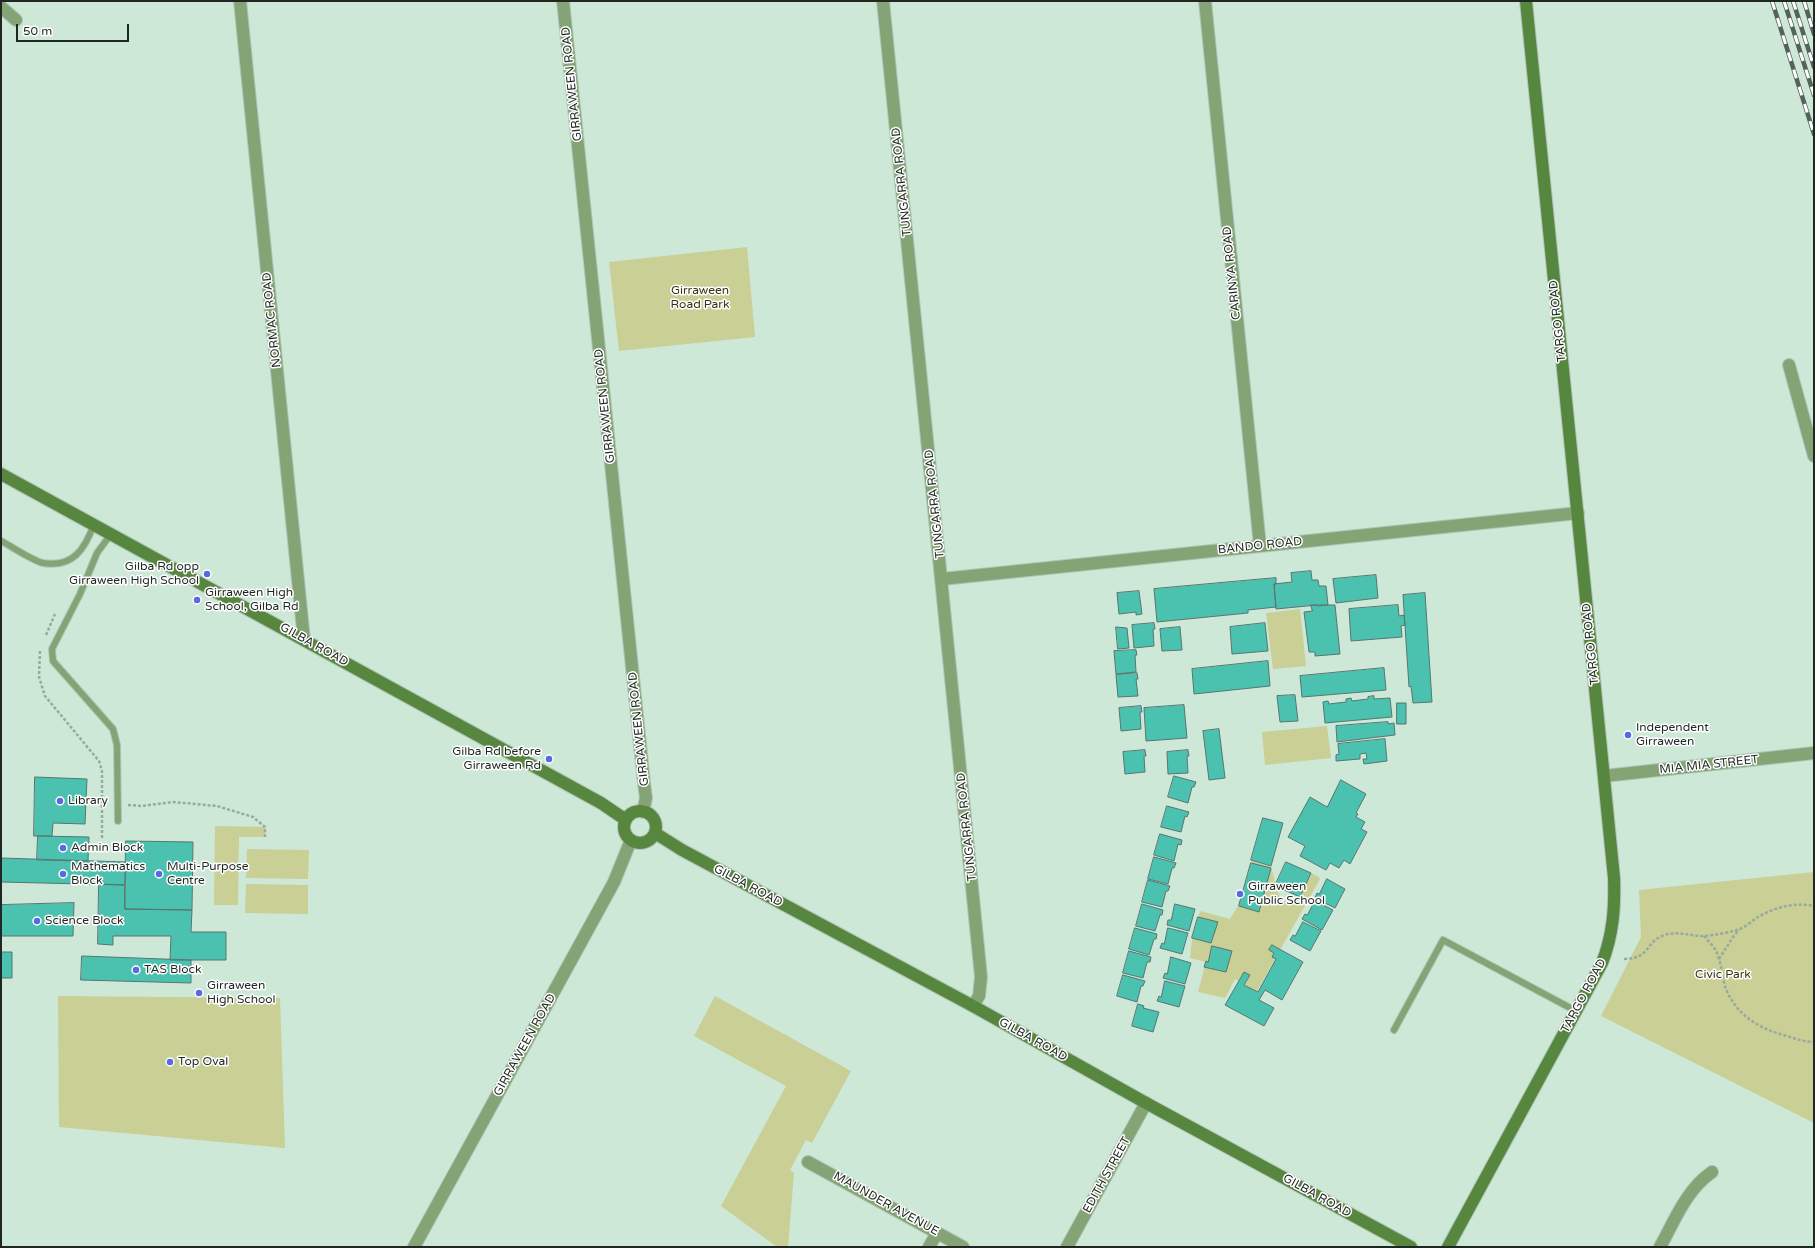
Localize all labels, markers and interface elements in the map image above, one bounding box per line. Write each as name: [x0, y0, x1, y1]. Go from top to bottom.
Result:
scale bar: [18, 16, 131, 42]
text: 50 m: [23, 24, 52, 38]
street label: GIRRAWEEN ROAD: [559, 26, 585, 142]
street label: TUNGARRA ROAD: [889, 127, 915, 237]
street label: CARINYA ROAD: [1220, 226, 1244, 320]
street label: NORMAC ROAD: [260, 272, 284, 368]
street label: TARGO ROAD: [1547, 279, 1569, 363]
park label: Girraween Road Park: [671, 284, 729, 312]
street label: GIRRAWEEN ROAD: [592, 348, 618, 464]
street label: TUNGARRA ROAD: [922, 449, 948, 559]
street label: BANDO ROAD: [1217, 534, 1303, 558]
place label: Gilba Rd opp Girraween High School: [69, 560, 199, 588]
marker: Gilba Rd opp Girraween High School: [202, 569, 212, 579]
place label: Girraween High School, Gilba Rd: [205, 586, 299, 614]
marker: Girraween High School, Gilba Rd: [192, 595, 202, 605]
street label: TARGO ROAD: [1580, 602, 1602, 686]
street label: GILBA ROAD: [277, 620, 351, 670]
street label: GIRRAWEEN ROAD: [626, 671, 652, 787]
place label: Independent Girraween: [1636, 721, 1709, 749]
marker: Independent Girraween: [1623, 730, 1633, 740]
place label: Gilba Rd before Girraween Rd: [452, 745, 541, 773]
street label: MIA MIA STREET: [1659, 753, 1759, 777]
marker: Gilba Rd before Girraween Rd: [544, 754, 554, 764]
street label: TUNGARRA ROAD: [954, 772, 980, 882]
place label: Library: [68, 794, 108, 808]
marker: Library: [55, 796, 65, 806]
place label: Admin Block: [71, 841, 143, 855]
marker: Admin Block: [58, 843, 68, 853]
place label: Mathematics Block: [71, 860, 145, 888]
place label: Multi-Purpose Centre: [167, 860, 249, 888]
street label: GILBA ROAD: [711, 862, 785, 910]
marker: Mathematics Block: [58, 869, 68, 879]
marker: Multi-Purpose Centre: [154, 869, 164, 879]
place label: Girraween Public School: [1248, 880, 1325, 908]
marker: Girraween Public School: [1235, 889, 1245, 899]
place label: Science Block: [45, 914, 124, 928]
marker: Science Block: [32, 916, 42, 926]
street label: TARGO ROAD: [1558, 956, 1610, 1036]
place label: TAS Block: [144, 963, 201, 977]
marker: TAS Block: [131, 965, 141, 975]
park label: Civic Park: [1695, 968, 1751, 982]
place label: Girraween High School: [207, 979, 276, 1007]
marker: Girraween High School: [194, 988, 204, 998]
street label: GIRRAWEEN ROAD: [491, 991, 559, 1099]
street label: GILBA ROAD: [996, 1015, 1070, 1065]
place label: Top Oval: [178, 1055, 228, 1069]
marker: Top Oval: [165, 1057, 175, 1067]
street label: EDITH STREET: [1080, 1134, 1134, 1216]
street label: MAUNDER AVENUE: [831, 1169, 941, 1239]
street label: GILBA ROAD: [1280, 1171, 1354, 1221]

